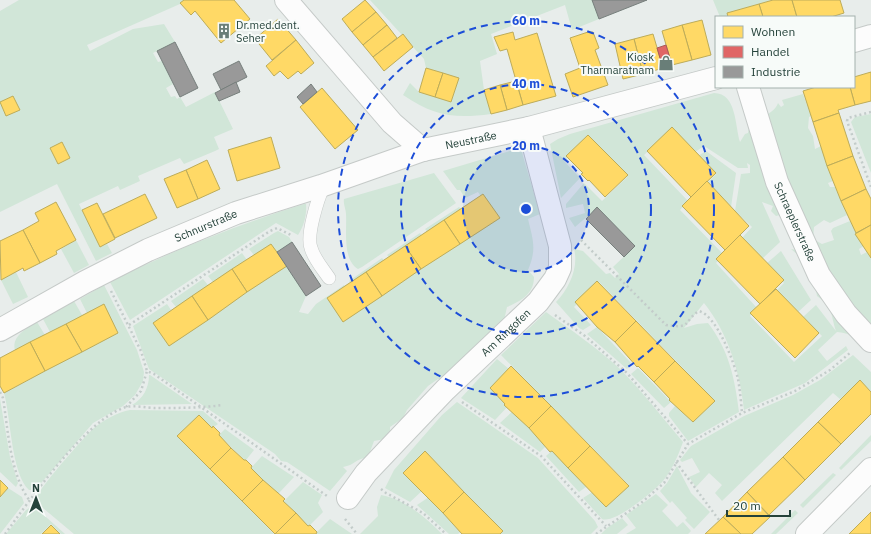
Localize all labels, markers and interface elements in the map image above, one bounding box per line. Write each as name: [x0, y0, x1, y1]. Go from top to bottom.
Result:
text: 60 m: [512, 13, 540, 28]
legend: [715, 16, 855, 88]
place label: Dr.med.dent. Seher: [236, 18, 300, 45]
building icon: Dr.med.dent. Seher: [215, 22, 233, 40]
text: Wohnen: [751, 24, 795, 39]
text: Handel: [751, 44, 790, 59]
place label: Kiosk Tharmaratnam: [581, 50, 654, 77]
shop icon: Kiosk Tharmaratnam: [657, 54, 675, 72]
text: Industrie: [751, 64, 801, 79]
text: 40 m: [512, 76, 540, 91]
street label: Neustraße: [444, 128, 498, 152]
text: 20 m: [512, 138, 540, 153]
street label: Schraeplerstraße: [771, 180, 819, 264]
centre of rings: [519, 202, 533, 216]
street label: Schnurstraße: [172, 206, 239, 245]
street label: Am Ringofen: [478, 306, 533, 359]
north arrow: [16, 478, 56, 518]
text: N: [32, 481, 40, 495]
scale bar: [727, 492, 790, 518]
text: 20 m: [733, 498, 761, 513]

